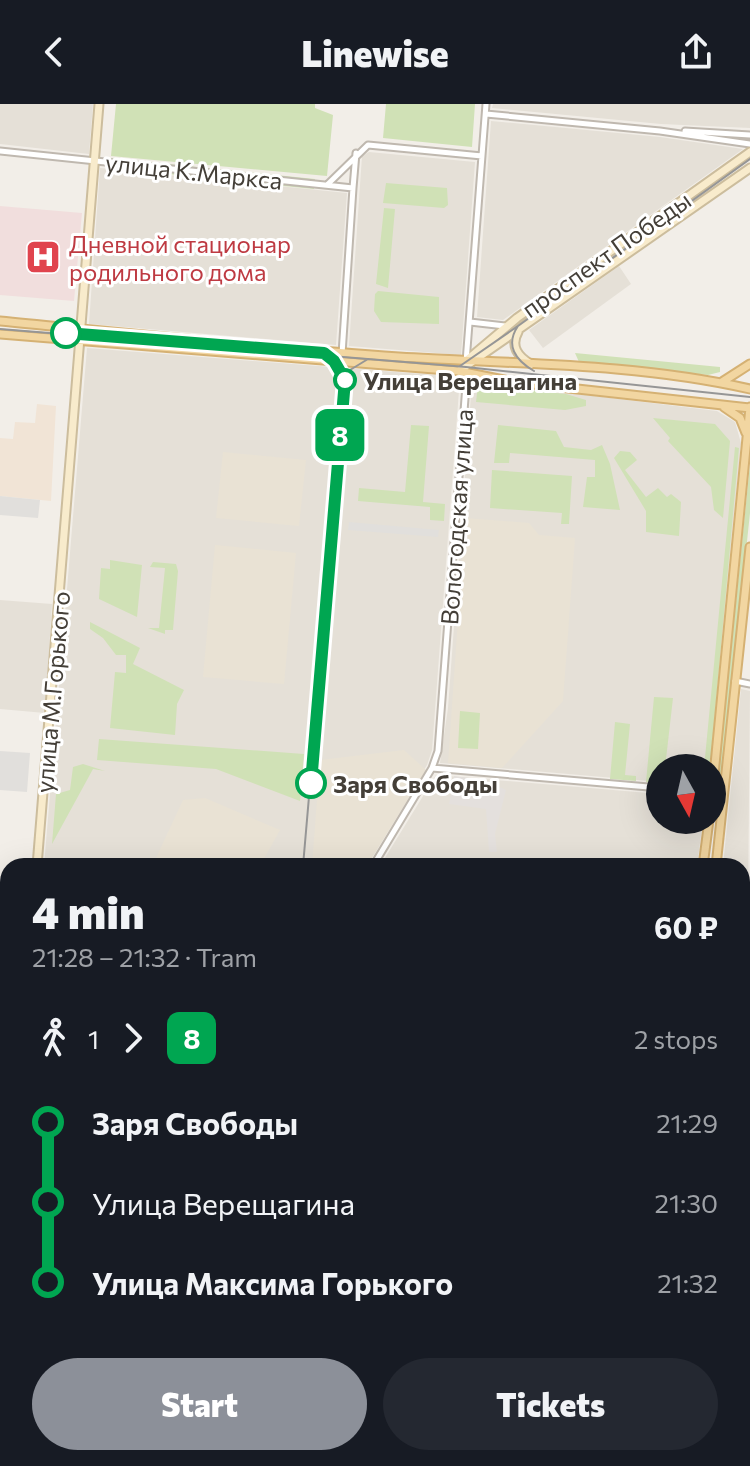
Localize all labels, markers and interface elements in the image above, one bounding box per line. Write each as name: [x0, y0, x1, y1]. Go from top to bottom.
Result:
icon: back: [32, 30, 76, 74]
text: Linewise: [301, 30, 449, 74]
icon: share: [674, 30, 718, 74]
street label: улица К.Маркса: [104, 147, 284, 195]
street label: проспект Победы: [516, 185, 696, 323]
place label: Дневной стационар родильного дома: [69, 229, 291, 286]
hospital icon: Дневной стационар родильного дома: [24, 238, 62, 276]
unlabelled marker: [51, 318, 81, 348]
place label: Улица Верещагина: [363, 366, 577, 395]
marker: Улица Верещагина: [334, 369, 356, 391]
street label: Вологодская улица: [434, 408, 478, 626]
line badge: 8: [314, 409, 366, 461]
text: 8: [331, 418, 349, 452]
street label: улица М.Горького: [29, 590, 75, 794]
north arrow: [646, 754, 726, 834]
map controls: [646, 754, 726, 834]
marker: Заря Свободы: [296, 768, 326, 798]
place label: Заря Свободы: [333, 769, 498, 798]
text: 4 min: [32, 884, 145, 938]
text: 60 ₽: [654, 908, 718, 945]
text: 21:28 – 21:32 · Tram: [32, 941, 257, 972]
icon: walk: [32, 1016, 76, 1060]
icon: forward: [111, 1016, 155, 1060]
text: 8: [183, 1021, 200, 1055]
text: 1: [88, 1023, 99, 1054]
text: 2 stops: [634, 1023, 718, 1054]
text: Заря Свободы: [92, 1104, 298, 1141]
text: 21:29: [656, 1107, 718, 1138]
text: Улица Верещагина: [92, 1184, 355, 1221]
text: 21:30: [655, 1187, 718, 1218]
text: Улица Максима Горького: [92, 1264, 453, 1301]
text: 21:32: [657, 1267, 718, 1298]
button: Start: [32, 1358, 367, 1450]
button: Tickets: [383, 1358, 718, 1450]

